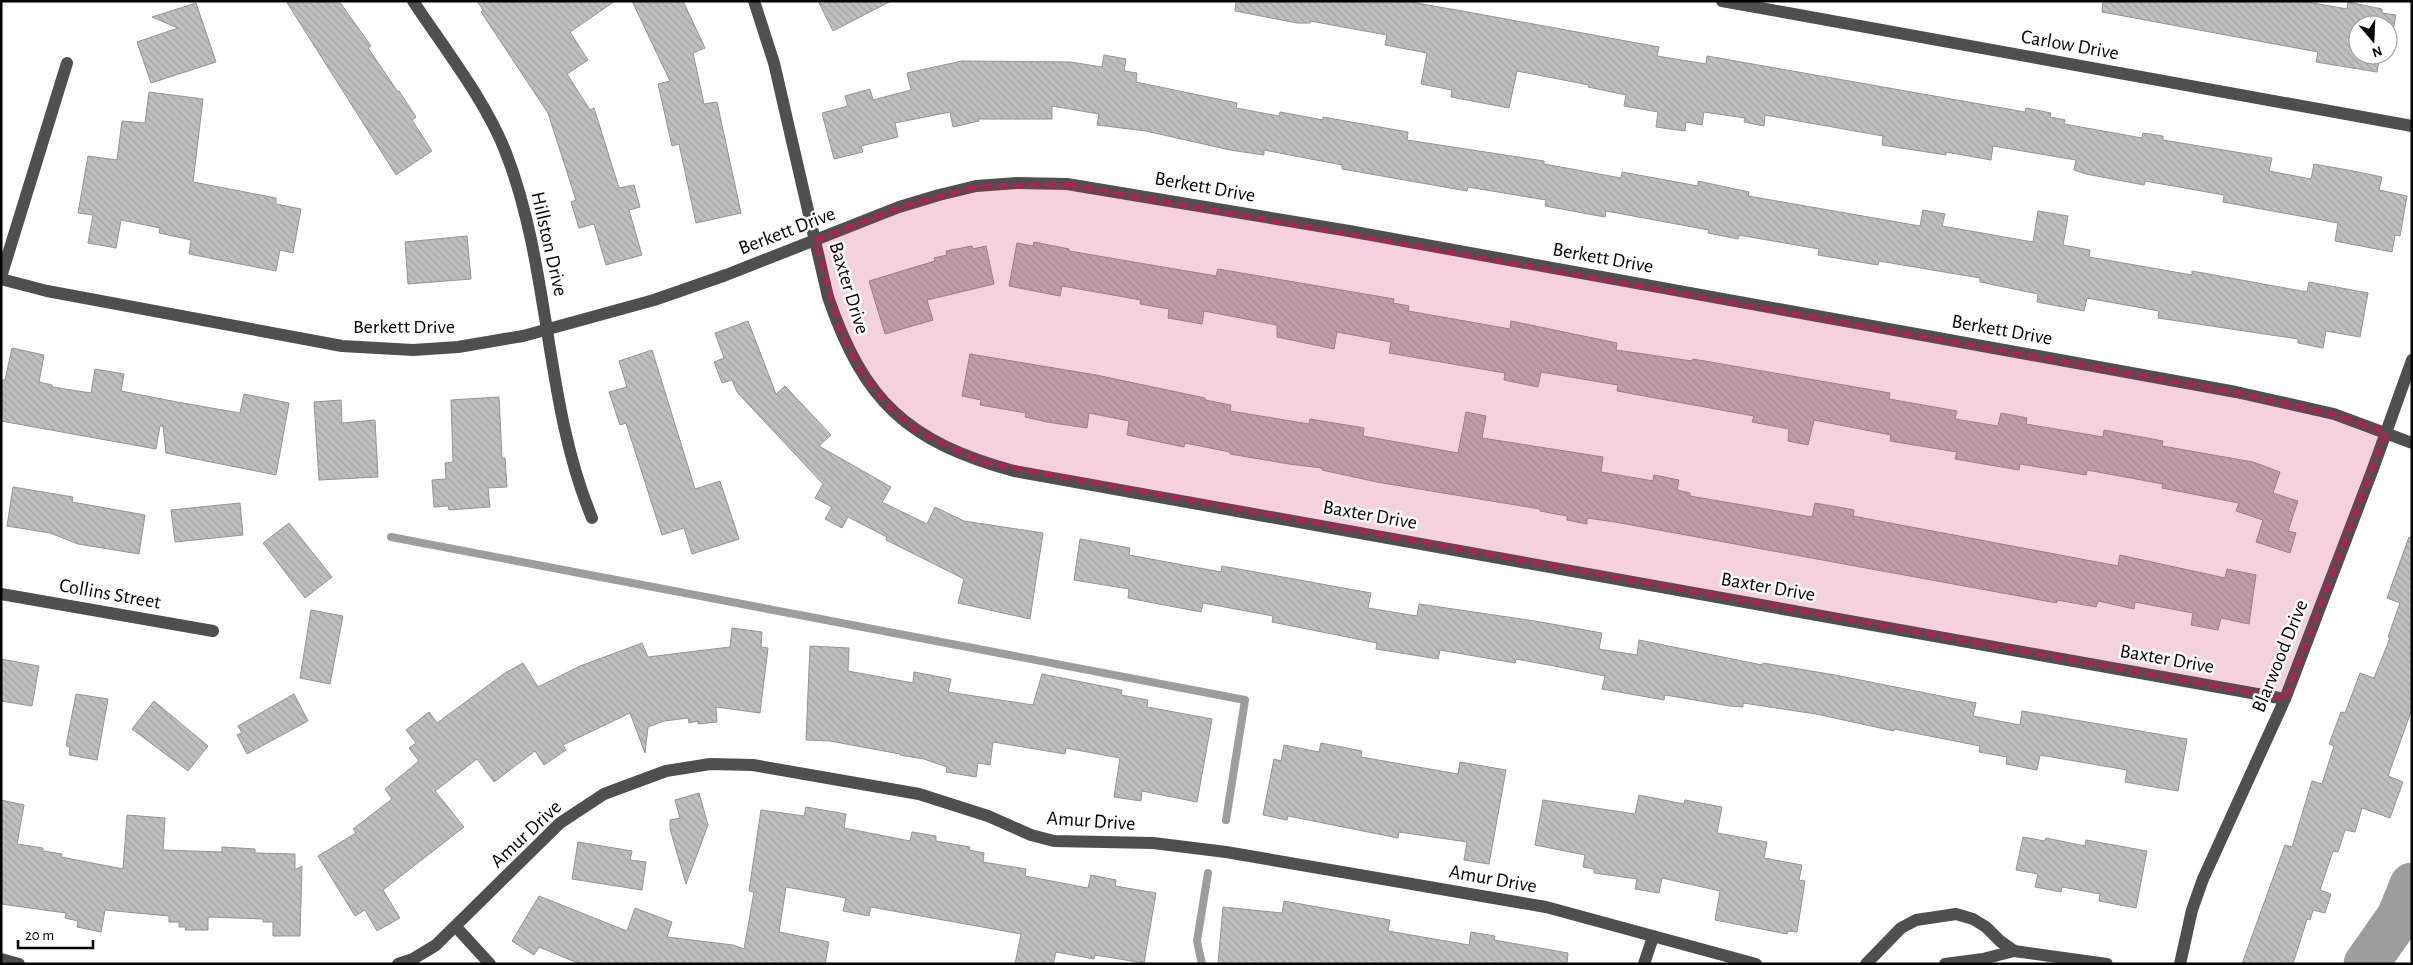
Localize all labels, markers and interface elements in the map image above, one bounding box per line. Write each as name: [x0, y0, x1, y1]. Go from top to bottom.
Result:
north arrow: [2348, 15, 2398, 65]
street label: Carlow Drive: [2020, 27, 2120, 63]
text: N: [2370, 43, 2384, 60]
street label: Berkett Drive: [1153, 168, 1257, 206]
street label: Hillston Drive: [527, 190, 571, 298]
street label: Berkett Drive: [736, 203, 838, 259]
street label: Baxter Drive: [825, 239, 873, 337]
street label: Berkett Drive: [1551, 239, 1655, 277]
street label: Berkett Drive: [1950, 311, 2054, 349]
street label: Berkett Drive: [353, 317, 455, 337]
street label: Baxter Drive: [1321, 497, 1419, 533]
street label: Baxter Drive: [1719, 569, 1817, 605]
street label: Collins Street: [58, 575, 163, 613]
street label: Blarwood Drive: [2248, 597, 2312, 715]
street label: Baxter Drive: [2118, 641, 2216, 677]
street label: Amur Drive: [487, 796, 565, 872]
street label: Amur Drive: [1046, 808, 1136, 834]
street label: Amur Drive: [1448, 861, 1538, 897]
scale bar: [18, 918, 92, 950]
text: 20 m: [25, 928, 54, 943]

